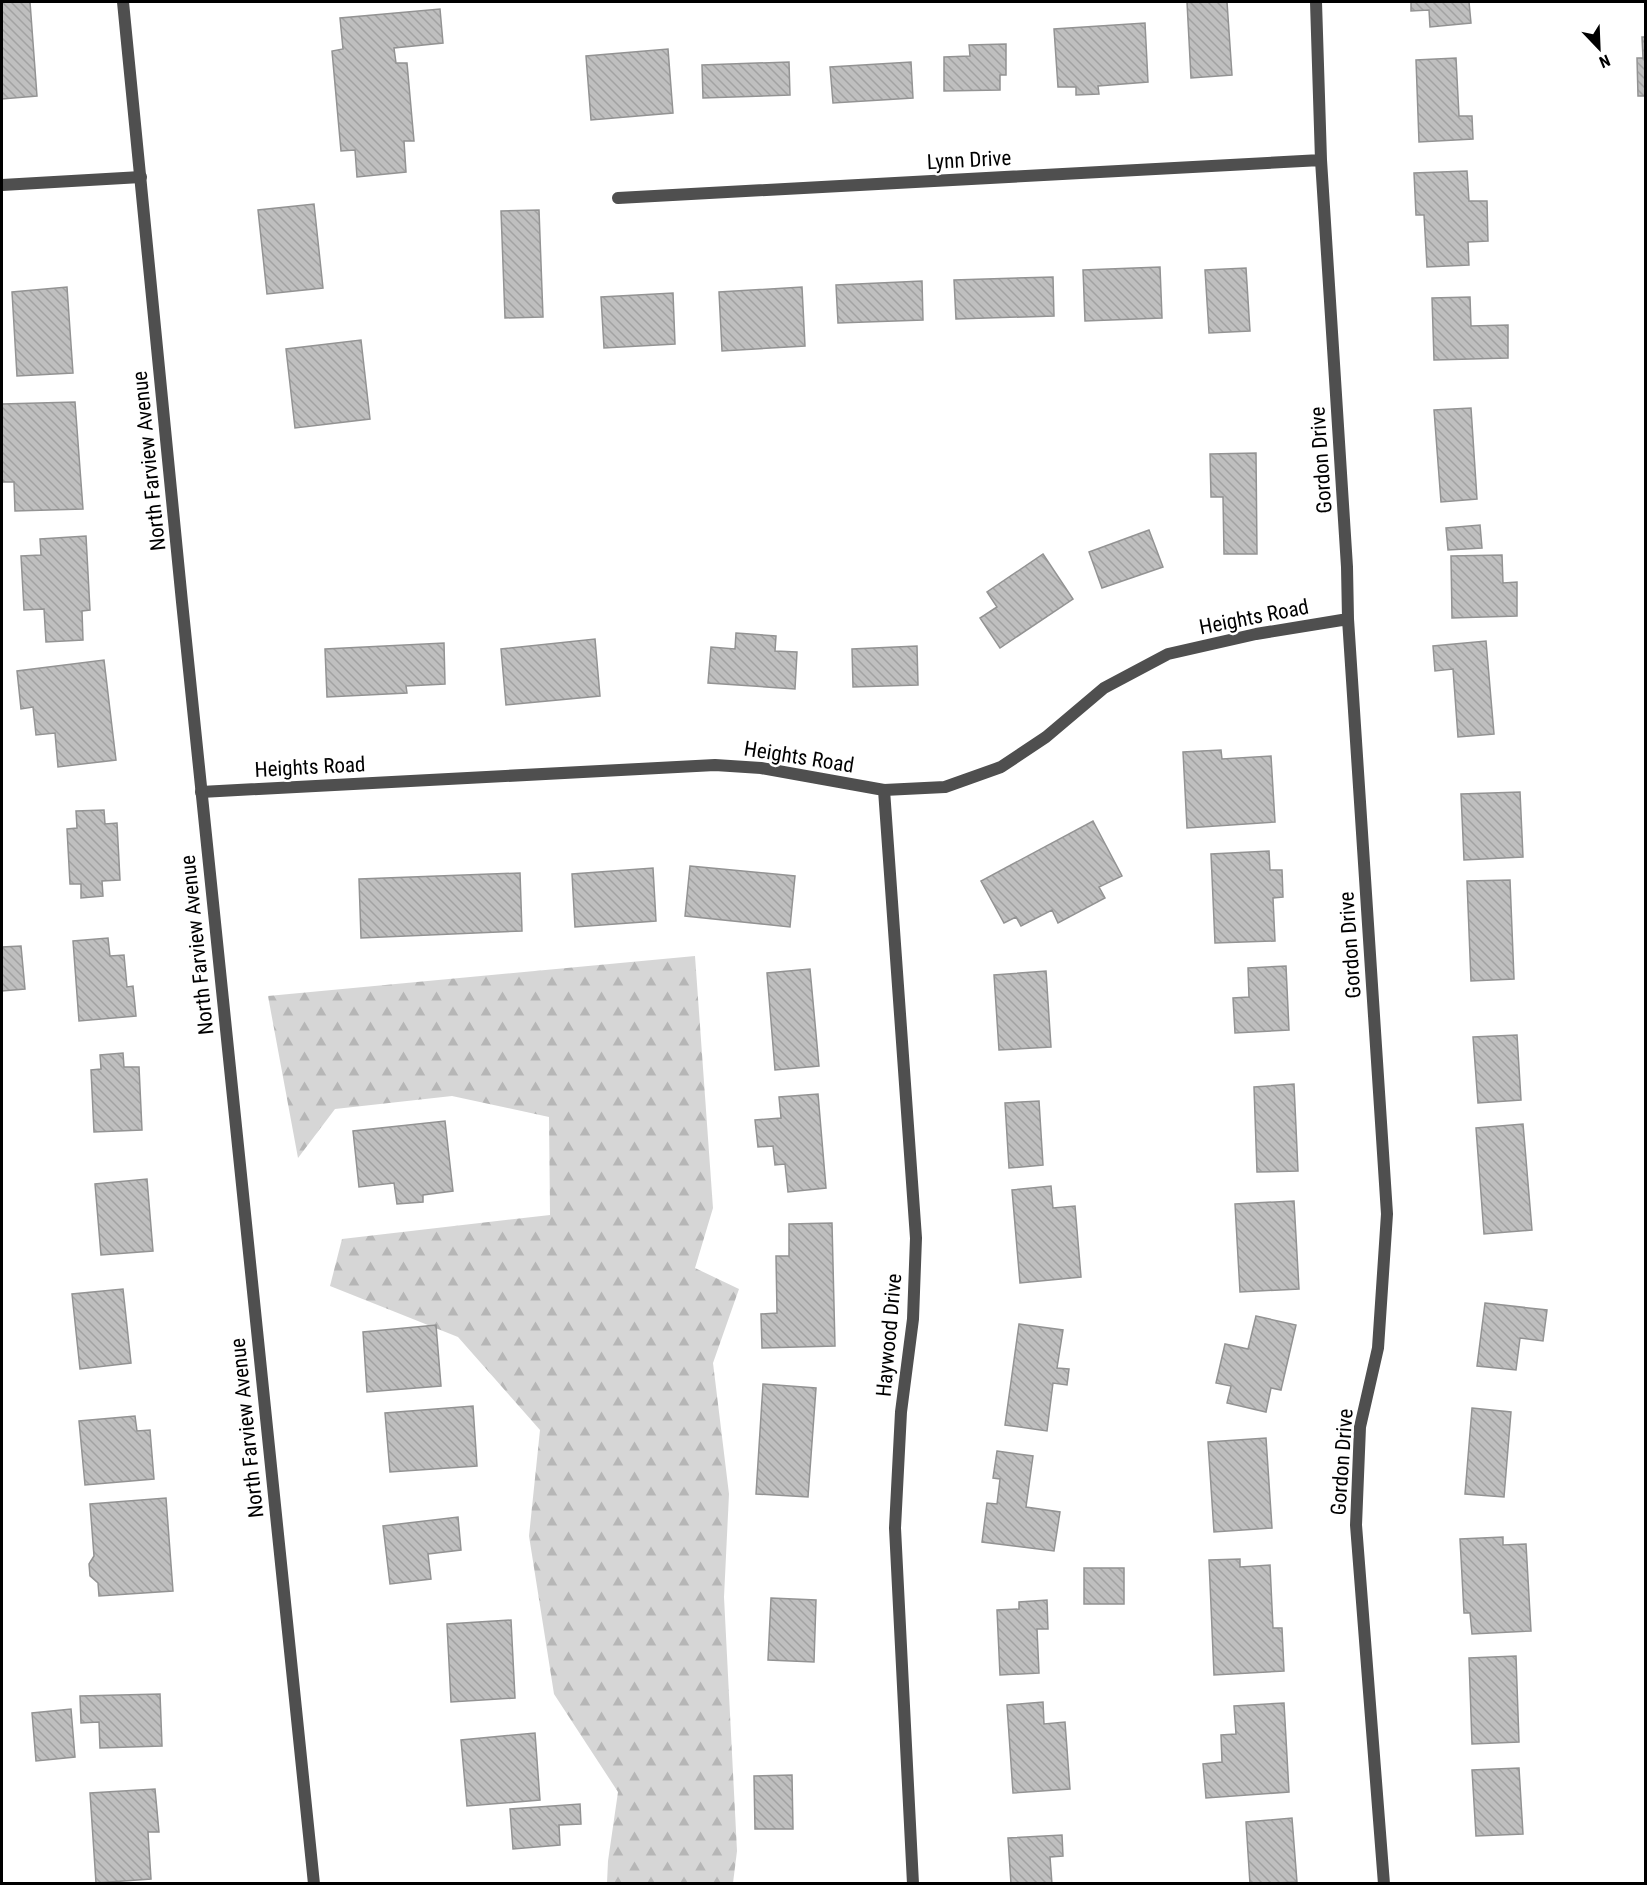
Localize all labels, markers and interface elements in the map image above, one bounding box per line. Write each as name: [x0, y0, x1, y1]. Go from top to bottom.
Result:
north arrow: [1569, 18, 1629, 78]
text: N: [1596, 51, 1613, 72]
street label: Lynn Drive: [926, 146, 1012, 174]
street label: North Farview Avenue: [128, 370, 170, 552]
street label: Gordon Drive: [1305, 406, 1337, 514]
street label: Heights Road: [1197, 595, 1311, 639]
street label: Heights Road: [742, 736, 856, 778]
street label: Heights Road: [254, 752, 366, 782]
street label: North Farview Avenue: [176, 854, 218, 1036]
street label: Gordon Drive: [1334, 891, 1366, 999]
street label: Haywood Drive: [872, 1272, 906, 1398]
street label: North Farview Avenue: [226, 1337, 268, 1519]
street label: Gordon Drive: [1326, 1408, 1358, 1516]

